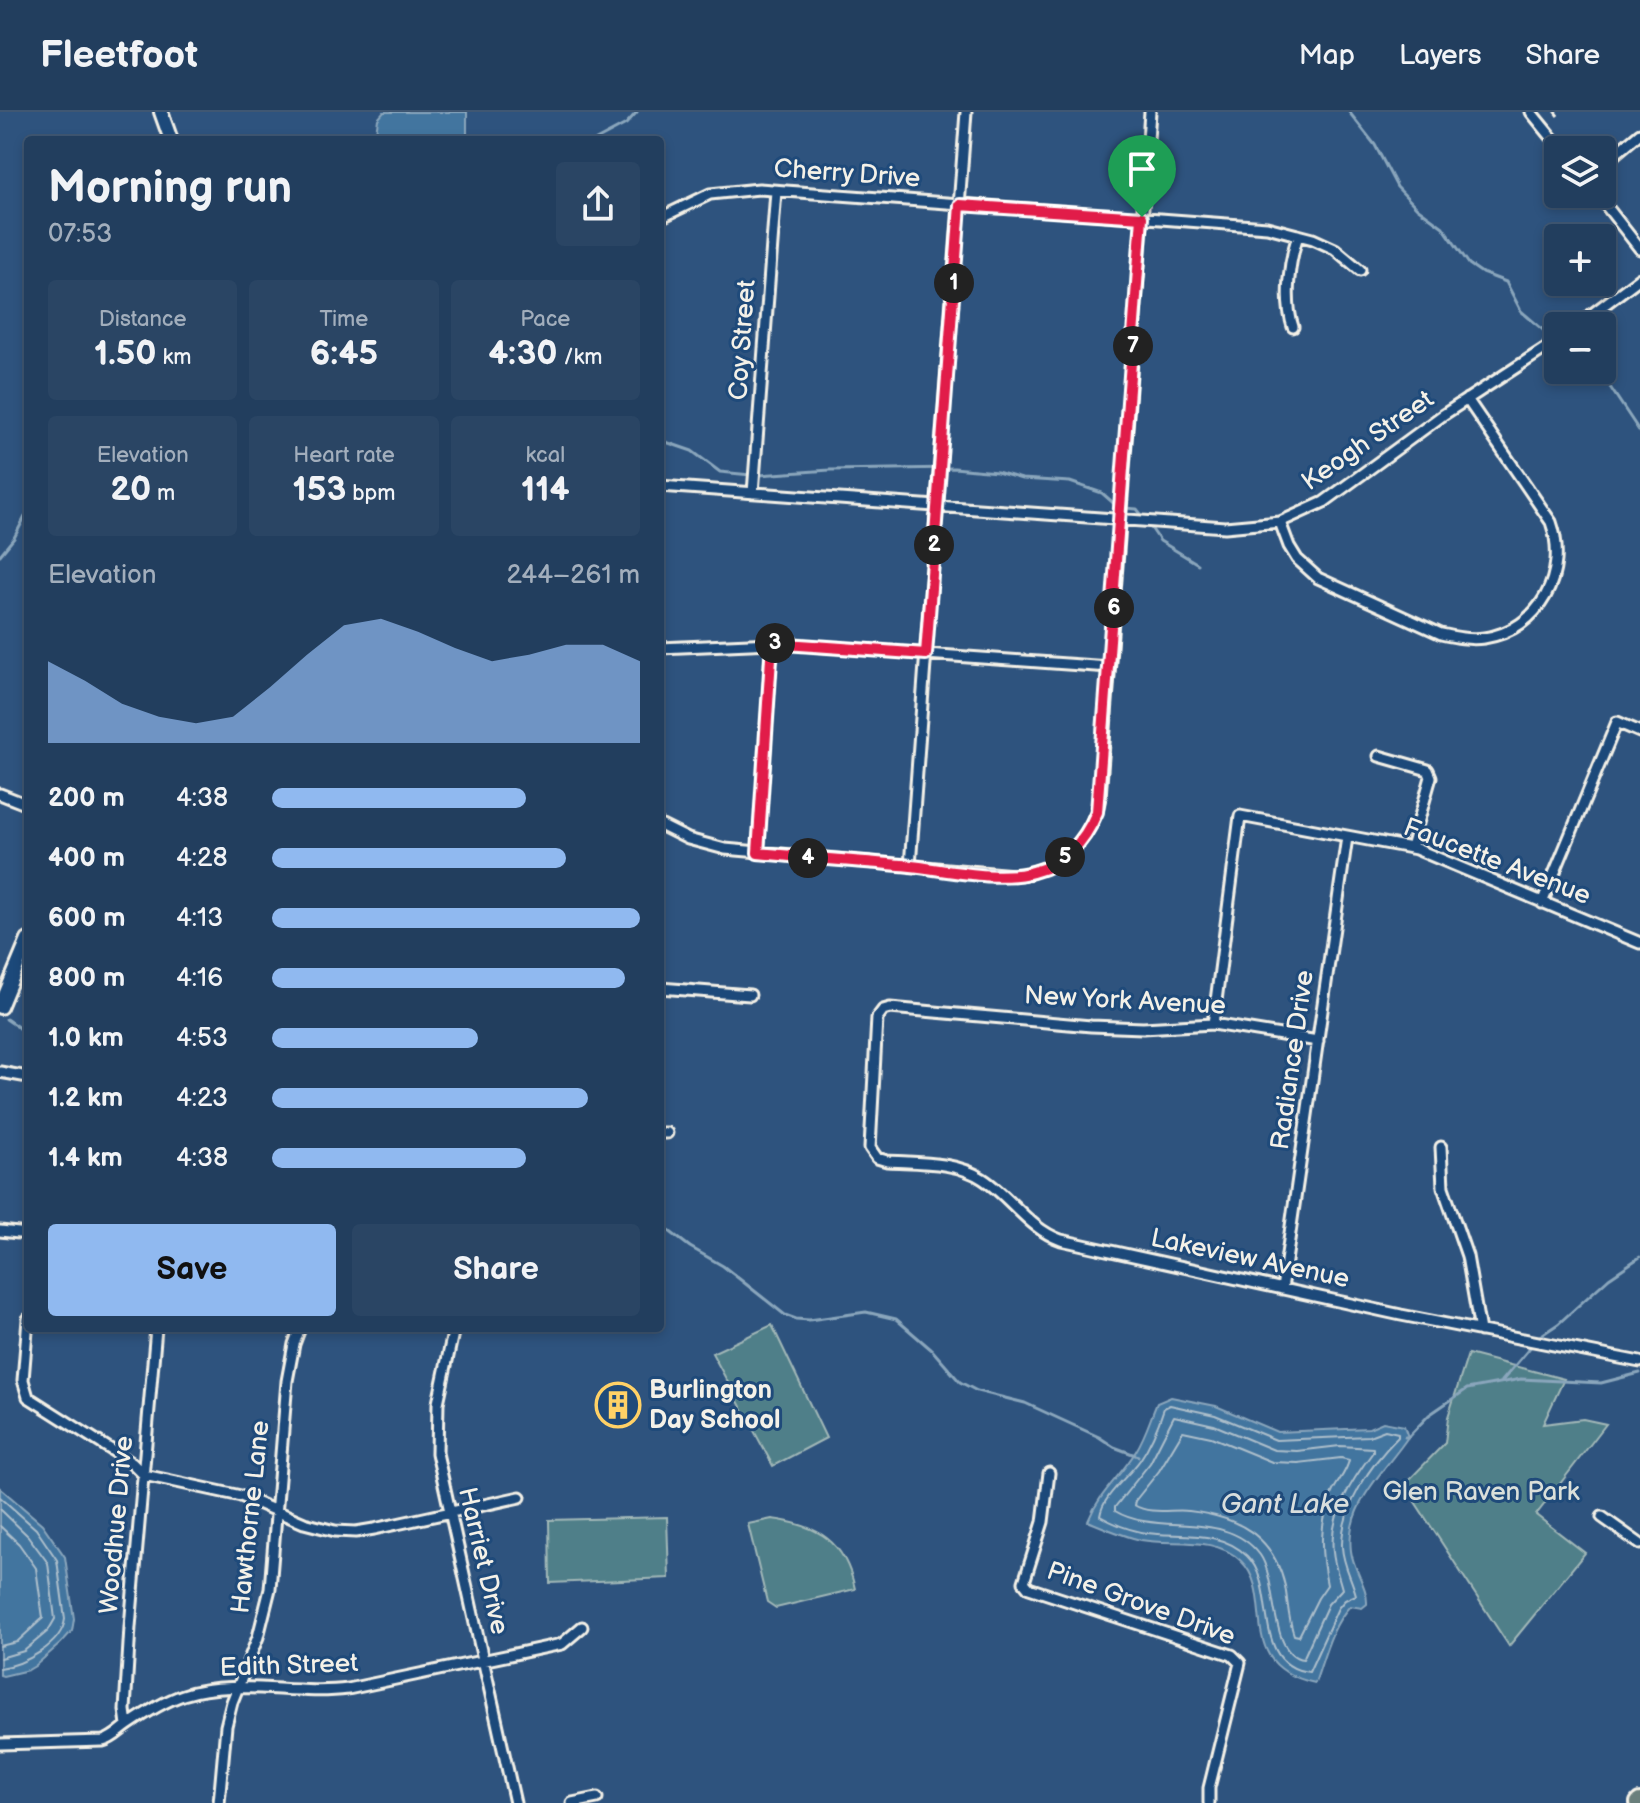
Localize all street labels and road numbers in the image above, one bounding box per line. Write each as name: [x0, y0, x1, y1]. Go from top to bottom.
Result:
street label: Cherry Drive: [773, 153, 921, 195]
street label: Coy Street: [723, 279, 763, 401]
street label: Keogh Street: [1296, 384, 1440, 498]
street label: Faucette Avenue: [1399, 812, 1595, 912]
street label: Radiance Drive: [1265, 968, 1321, 1152]
street label: New York Avenue: [1023, 980, 1227, 1022]
street label: Lakeview Avenue: [1148, 1223, 1352, 1295]
street label: Hawthorne Lane: [225, 1419, 277, 1615]
street label: Woodhue Drive: [94, 1435, 140, 1615]
street label: Harriet Drive: [451, 1484, 515, 1638]
street label: Pine Grove Drive: [1043, 1556, 1239, 1652]
street label: Edith Street: [219, 1648, 359, 1684]

